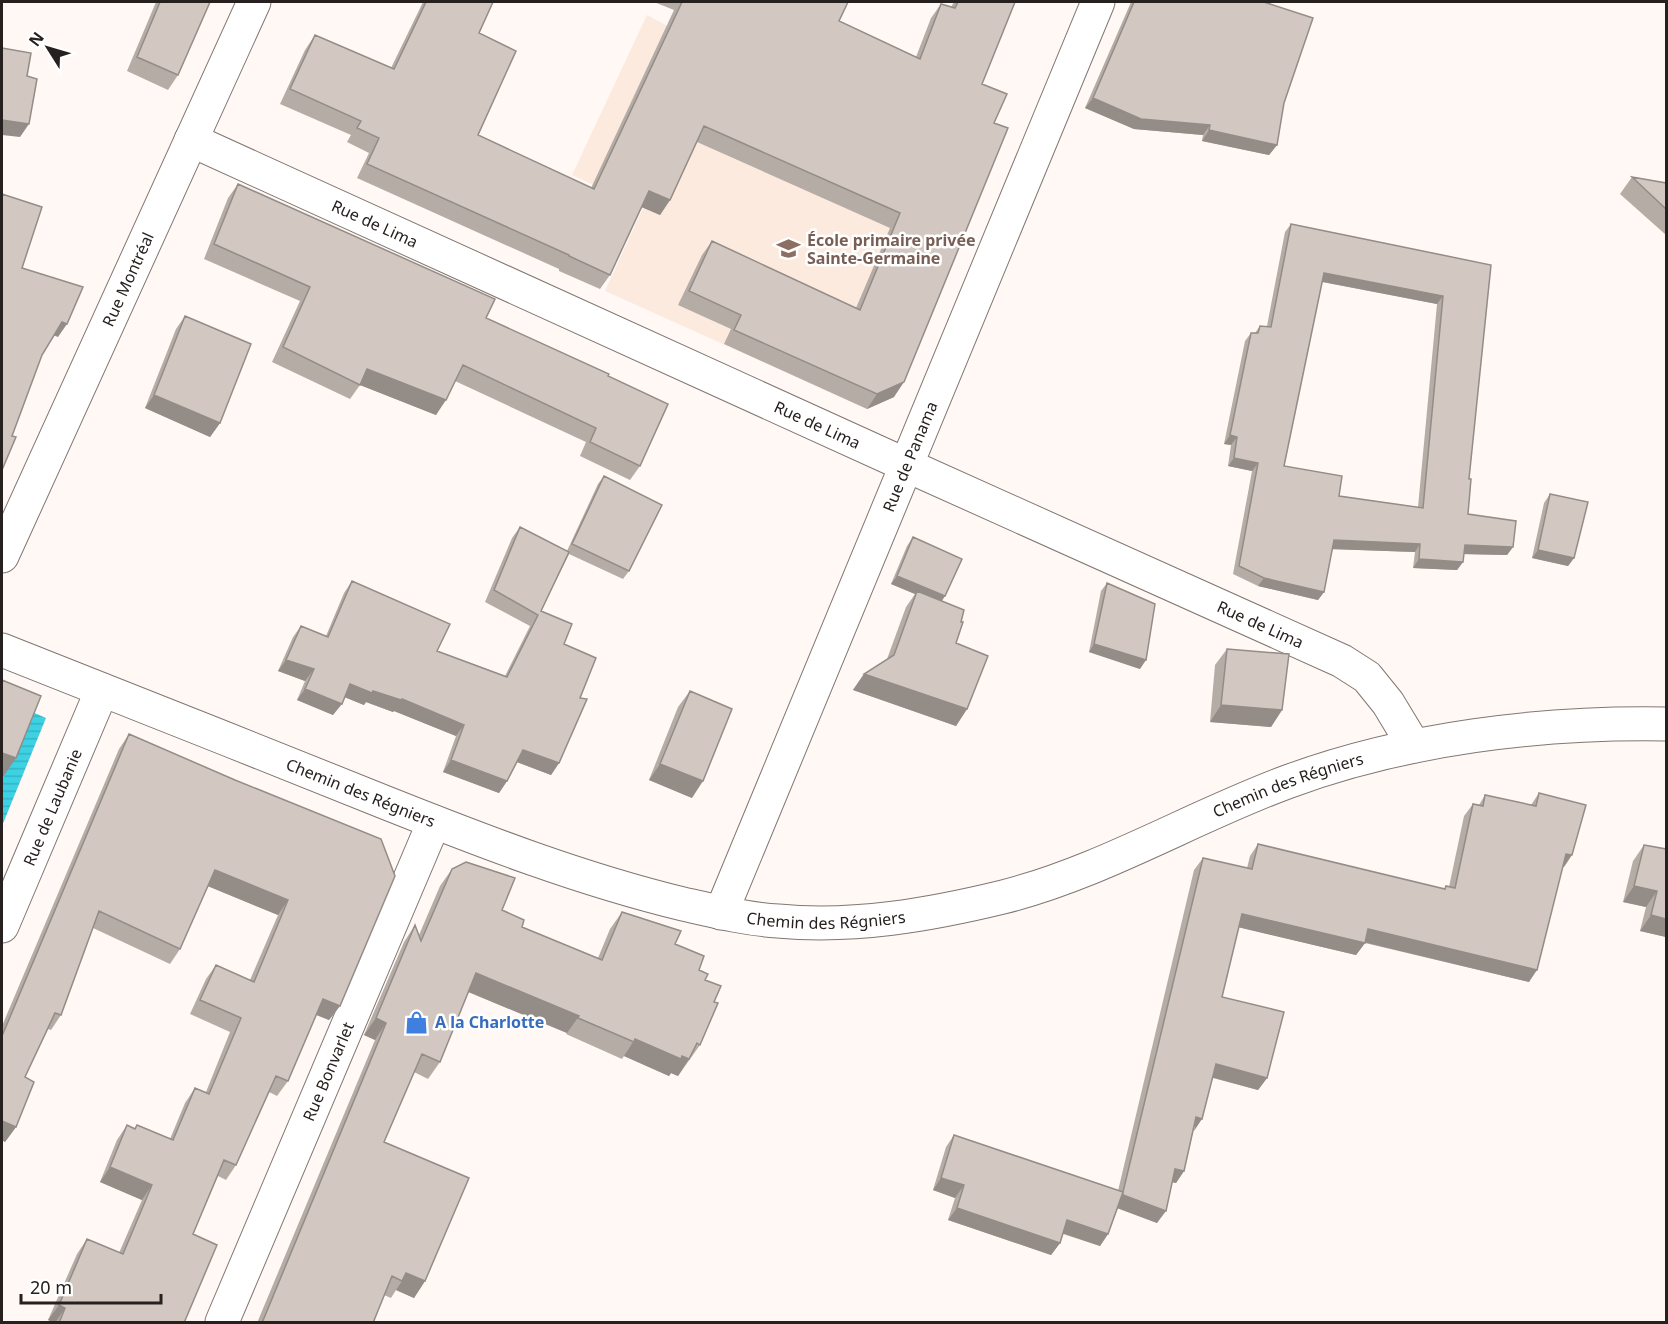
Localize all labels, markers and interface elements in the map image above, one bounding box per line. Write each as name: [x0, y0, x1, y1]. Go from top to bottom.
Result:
north arrow: [18, 18, 78, 78]
text: N: [23, 27, 49, 51]
street label: Rue de Lima: [328, 194, 422, 253]
street label: Rue Montréal: [97, 229, 159, 330]
place label: École primaire privée Sainte-Germaine: [807, 229, 976, 269]
school or university icon: École primaire privée Sainte-Germaine: [776, 236, 802, 262]
street label: Rue de Lima: [771, 396, 864, 454]
street label: Rue de Panama: [877, 398, 943, 515]
street label: Rue de Lima: [1214, 595, 1307, 653]
street label: Rue de Laubanie: [18, 745, 87, 869]
street label: Chemin des Régniers: [1209, 747, 1366, 823]
street label: Chemin des Régniers: [283, 753, 439, 832]
street label: Chemin des Régniers: [745, 906, 907, 934]
shop icon: A la Charlotte: [404, 1009, 430, 1035]
place label: A la Charlotte: [435, 1011, 544, 1033]
street label: Rue Bonvarlet: [297, 1018, 359, 1125]
scale bar: [21, 1267, 160, 1305]
text: 20 m: [30, 1275, 72, 1299]

